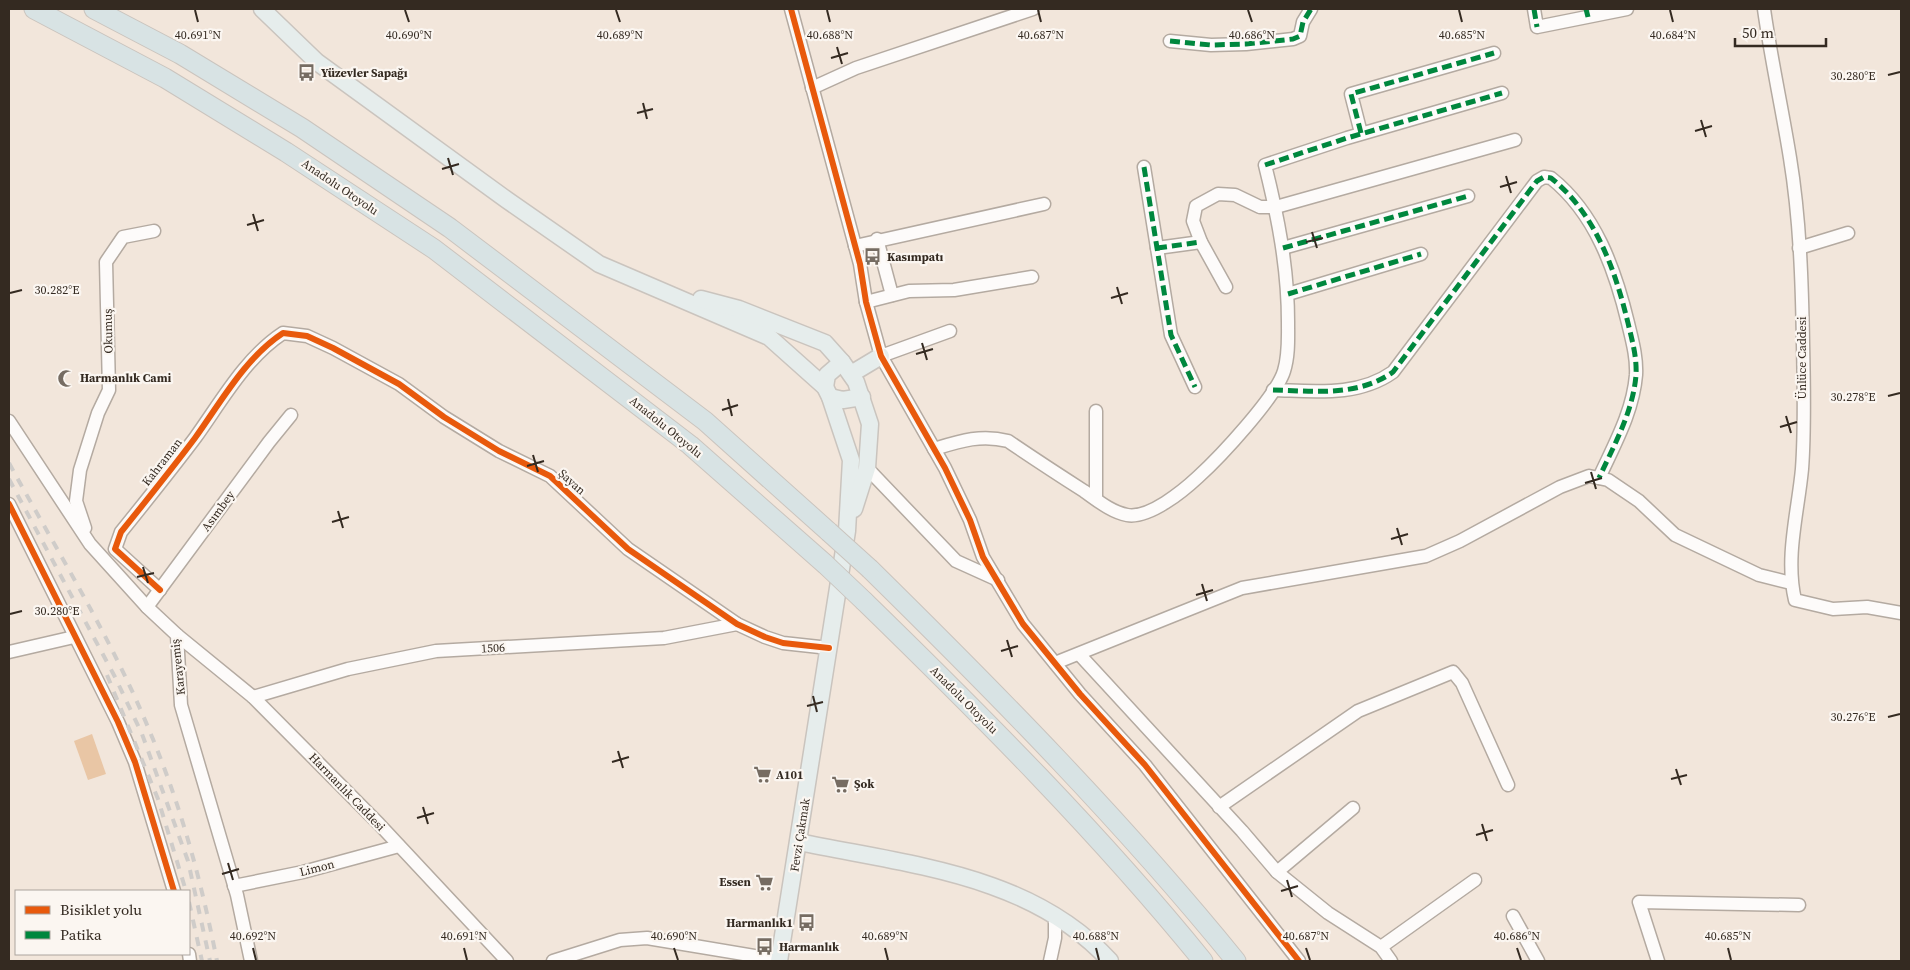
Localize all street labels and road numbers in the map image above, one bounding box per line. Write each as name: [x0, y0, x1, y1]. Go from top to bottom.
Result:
street label: Anadolu Otoyolu: [298, 155, 382, 219]
street label: Okumuş: [100, 308, 116, 354]
street label: Ünlüce Caddesi: [1794, 316, 1810, 399]
street label: Anadolu Otoyolu: [626, 393, 706, 461]
street label: Kahraman: [138, 435, 186, 489]
street label: Şayan: [555, 466, 589, 498]
street label: Asımbey: [198, 487, 239, 535]
street label: Karayemiş: [167, 638, 189, 696]
street label: 1506: [481, 639, 505, 657]
street label: Anadolu Otoyolu: [927, 663, 1001, 737]
street label: Harmanlık Caddesi: [305, 749, 389, 835]
street label: Fevzi Çakmak: [786, 797, 814, 873]
street label: Limon: [298, 856, 336, 880]

